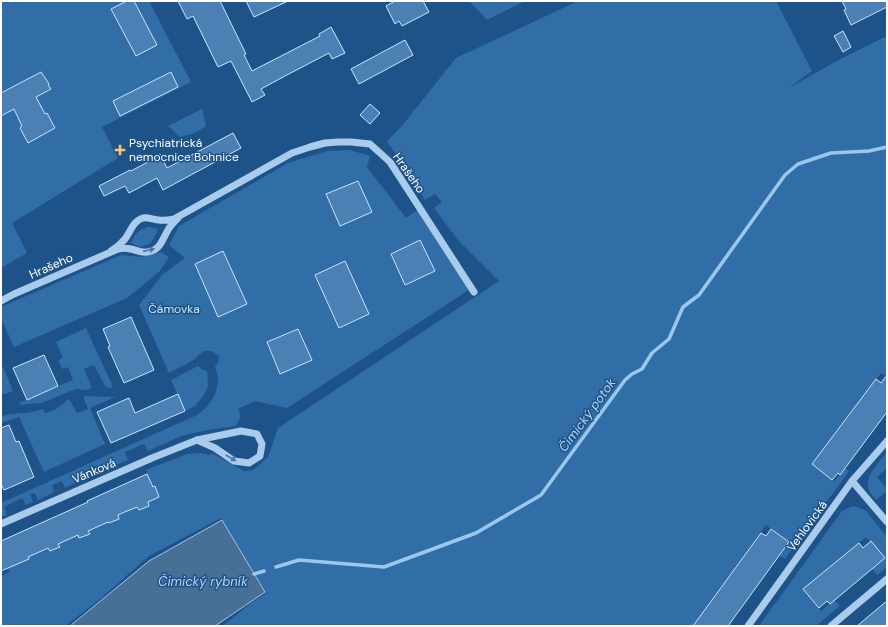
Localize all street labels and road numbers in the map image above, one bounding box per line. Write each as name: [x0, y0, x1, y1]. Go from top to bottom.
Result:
street label: Hrašeho: [389, 150, 429, 196]
street label: Hrašeho: [27, 249, 75, 283]
street label: Vánková: [70, 455, 118, 487]
street label: Vehlovická: [783, 497, 831, 555]

